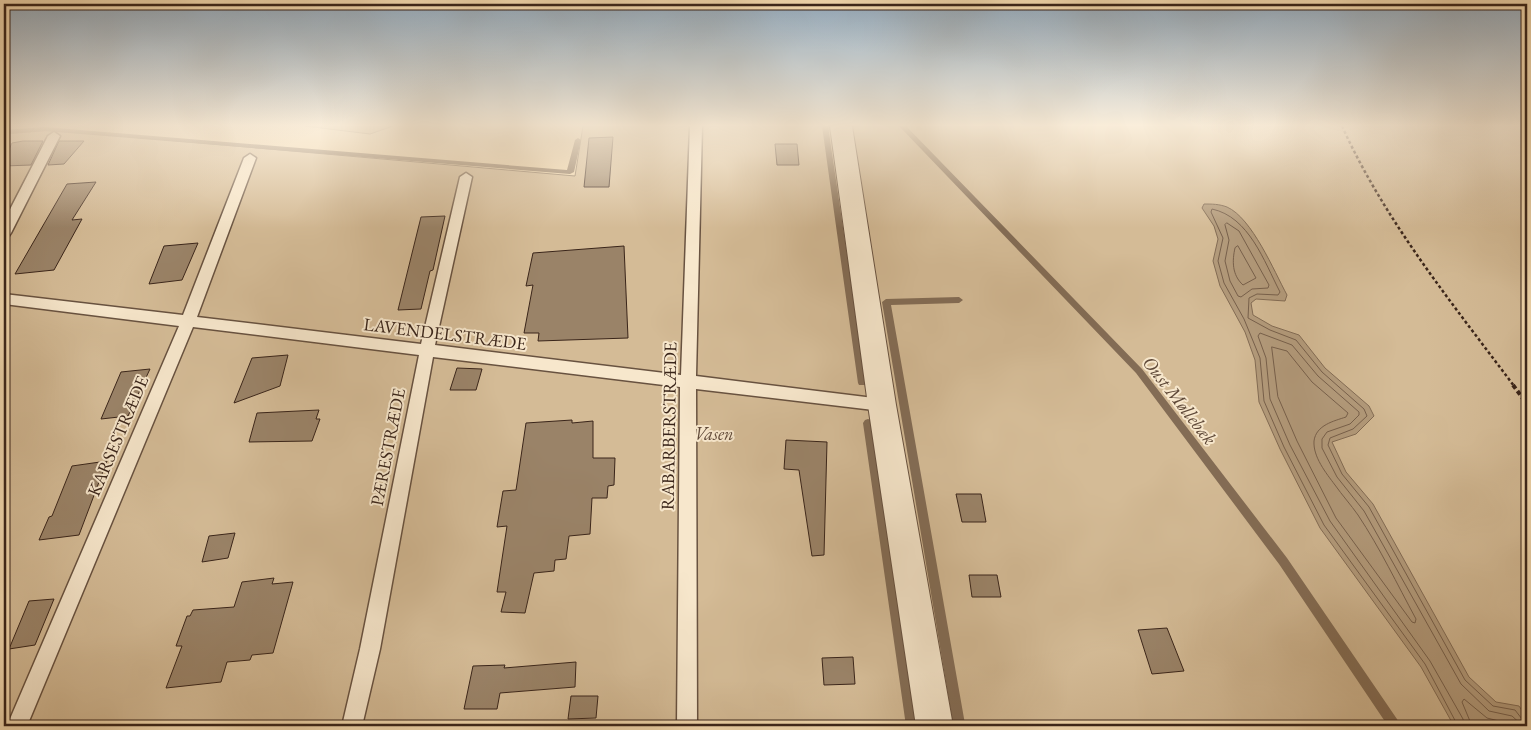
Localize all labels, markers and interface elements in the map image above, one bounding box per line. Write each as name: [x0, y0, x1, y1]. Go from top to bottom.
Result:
street label: LAVENDELSTRÆDE: [362, 312, 528, 355]
street label: RABARBERSTRÆDE: [656, 342, 681, 510]
water label: Oust Møllebæk: [1137, 351, 1222, 450]
street label: KARSESTRÆDE: [82, 372, 153, 500]
street label: PÆRESTRÆDE: [365, 386, 410, 508]
park label: Vasen: [694, 422, 734, 445]

